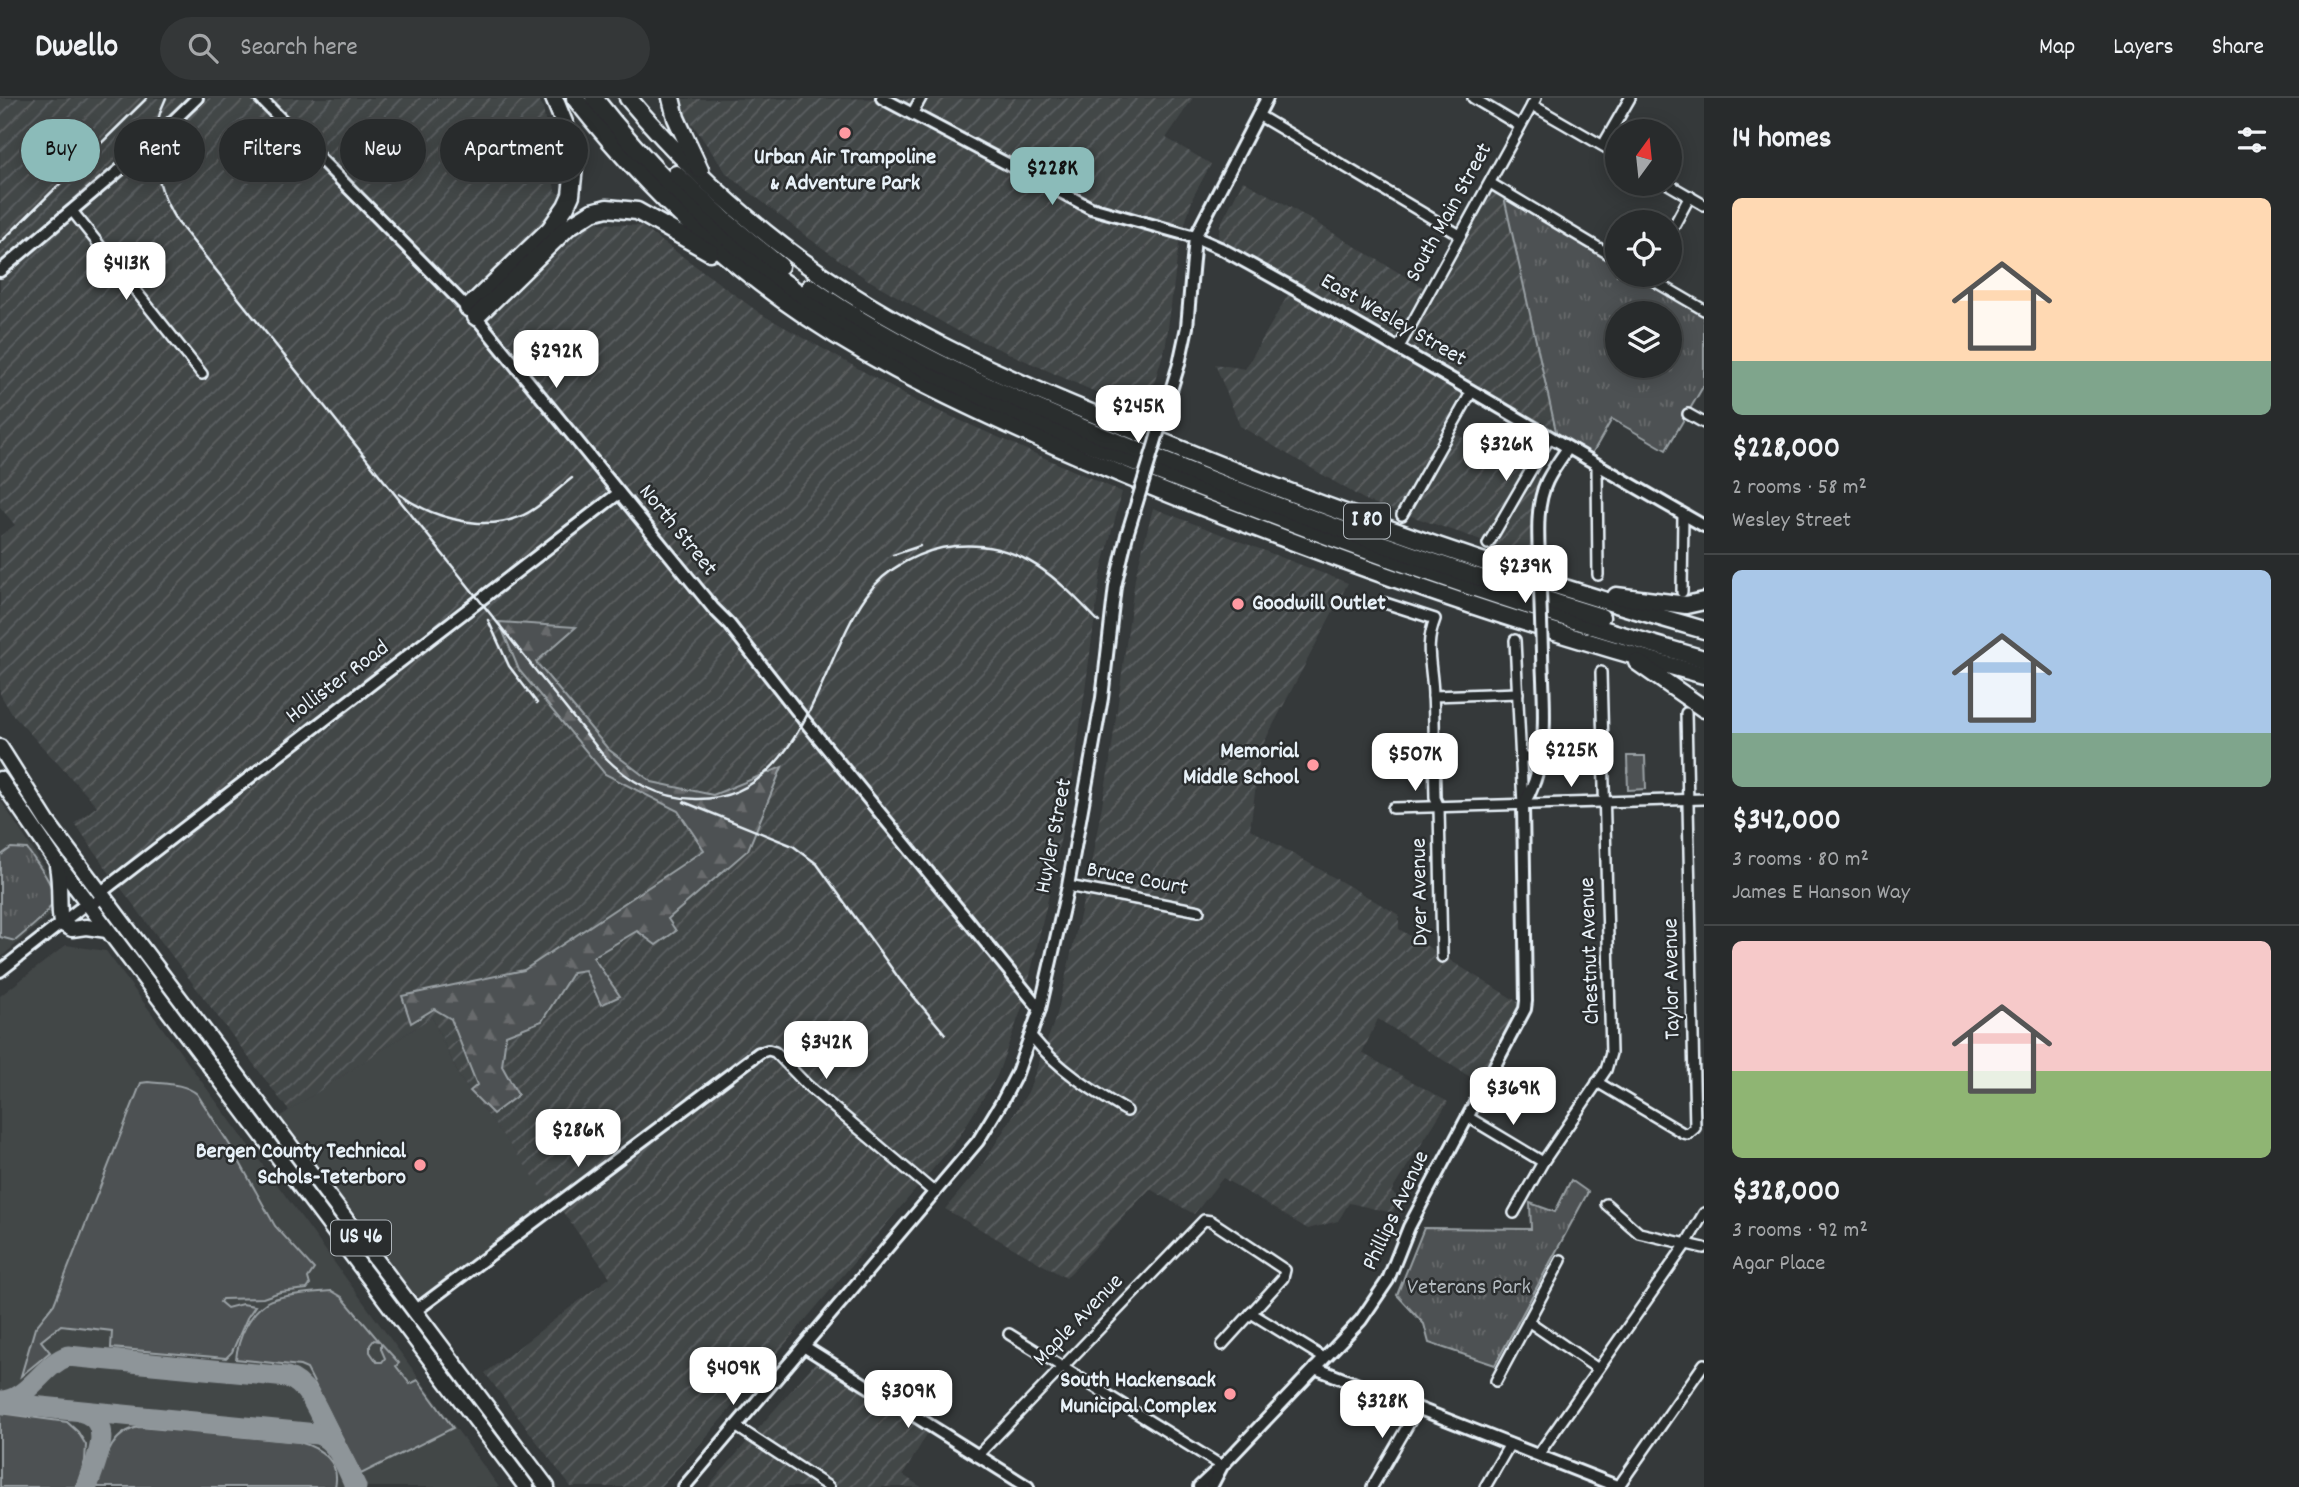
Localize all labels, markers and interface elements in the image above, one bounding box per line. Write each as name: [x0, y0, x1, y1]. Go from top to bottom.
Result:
search box: [160, 17, 650, 80]
text: Dwello: [35, 25, 118, 72]
icon: search: [184, 29, 222, 67]
text: Search here: [240, 30, 358, 67]
text: Map: [2039, 31, 2075, 65]
text: Layers: [2113, 31, 2174, 65]
text: Share: [2212, 31, 2264, 65]
chip: Buy: [21, 119, 100, 182]
chip: Rent: [114, 119, 205, 182]
chip: Filters: [219, 119, 326, 182]
chip: New: [340, 119, 426, 182]
chip: Apartment: [440, 119, 588, 182]
north arrow: [1605, 119, 1682, 196]
map controls: [1605, 119, 1682, 378]
text: 14 homes: [1732, 119, 1831, 162]
icon: filters: [2233, 121, 2271, 159]
marker: Urban Air Trampoline & Adventure Park: [837, 125, 853, 141]
street label: South Main Street: [1398, 137, 1502, 289]
place label: Urban Air Trampoline & Adventure Park: [754, 142, 936, 201]
pin: $228K: [1003, 148, 1101, 207]
text: $228K: [1026, 153, 1078, 186]
button: locate: [1605, 210, 1682, 287]
pin: $413K: [77, 242, 175, 302]
icon: home: [1939, 243, 2065, 369]
text: $413K: [102, 248, 150, 281]
street label: East Wesley Street: [1314, 266, 1472, 376]
button: layers: [1605, 301, 1682, 378]
pin: $292K: [507, 330, 605, 390]
text: $292K: [530, 336, 582, 369]
pin: $245K: [1089, 386, 1187, 445]
text: $245K: [1112, 391, 1164, 424]
pin: $326K: [1457, 424, 1555, 483]
text: $326K: [1479, 429, 1533, 462]
text: $228,000: [1732, 429, 1840, 472]
text: 2 rooms · 58 m²: [1732, 472, 1867, 505]
street label: North Street: [629, 478, 725, 584]
road number: I 80: [1344, 504, 1390, 538]
text: Wesley Street: [1732, 505, 1851, 538]
pin: $239K: [1476, 546, 1574, 605]
text: $239K: [1498, 551, 1552, 584]
place label: Goodwill Outlet: [1252, 588, 1386, 621]
marker: Goodwill Outlet: [1230, 596, 1246, 612]
icon: home: [1939, 615, 2065, 741]
street label: Hollister Road: [279, 633, 397, 733]
pin: $225K: [1522, 730, 1620, 789]
pin: $507K: [1366, 734, 1464, 793]
text: $225K: [1544, 735, 1598, 768]
place label: Memorial Middle School: [1183, 736, 1300, 795]
text: $507K: [1388, 739, 1442, 772]
marker: Memorial Middle School: [1305, 757, 1321, 773]
street label: Huyler Street: [1028, 776, 1082, 896]
text: $342,000: [1732, 801, 1841, 844]
street label: Dyer Avenue: [1404, 838, 1438, 946]
text: 3 rooms · 80 m²: [1732, 844, 1869, 877]
street label: Bruce Court: [1084, 854, 1190, 906]
street label: Chestnut Avenue: [1572, 877, 1610, 1025]
text: James E Hanson Way: [1732, 877, 1910, 910]
street label: Taylor Avenue: [1655, 918, 1691, 1040]
icon: home: [1939, 986, 2065, 1112]
pin: $342K: [777, 1021, 875, 1081]
text: $342K: [800, 1027, 852, 1060]
pin: $369K: [1464, 1068, 1562, 1127]
text: $369K: [1486, 1073, 1540, 1106]
pin: $286K: [529, 1110, 627, 1169]
text: $286K: [552, 1115, 604, 1148]
place label: Bergen County Technical Schols-Teterboro: [196, 1136, 407, 1195]
street label: Phillips Avenue: [1355, 1146, 1439, 1276]
marker: Bergen County Technical Schols-Teterboro: [412, 1157, 428, 1173]
text: $328,000: [1732, 1172, 1840, 1215]
text: 3 rooms · 92 m²: [1732, 1215, 1868, 1248]
road number: US 46: [331, 1220, 391, 1256]
text: Agar Place: [1732, 1248, 1825, 1281]
street label: Maple Avenue: [1026, 1267, 1132, 1375]
park label: Veterans Park: [1407, 1272, 1531, 1305]
pin: $409K: [684, 1348, 782, 1407]
text: $409K: [706, 1353, 760, 1386]
place label: South Hackensack Municipal Complex: [1060, 1365, 1217, 1424]
pin: $309K: [859, 1370, 957, 1430]
text: $309K: [880, 1376, 936, 1409]
pin: $328K: [1333, 1380, 1431, 1440]
marker: South Hackensack Municipal Complex: [1222, 1386, 1238, 1402]
text: $328K: [1356, 1386, 1408, 1419]

